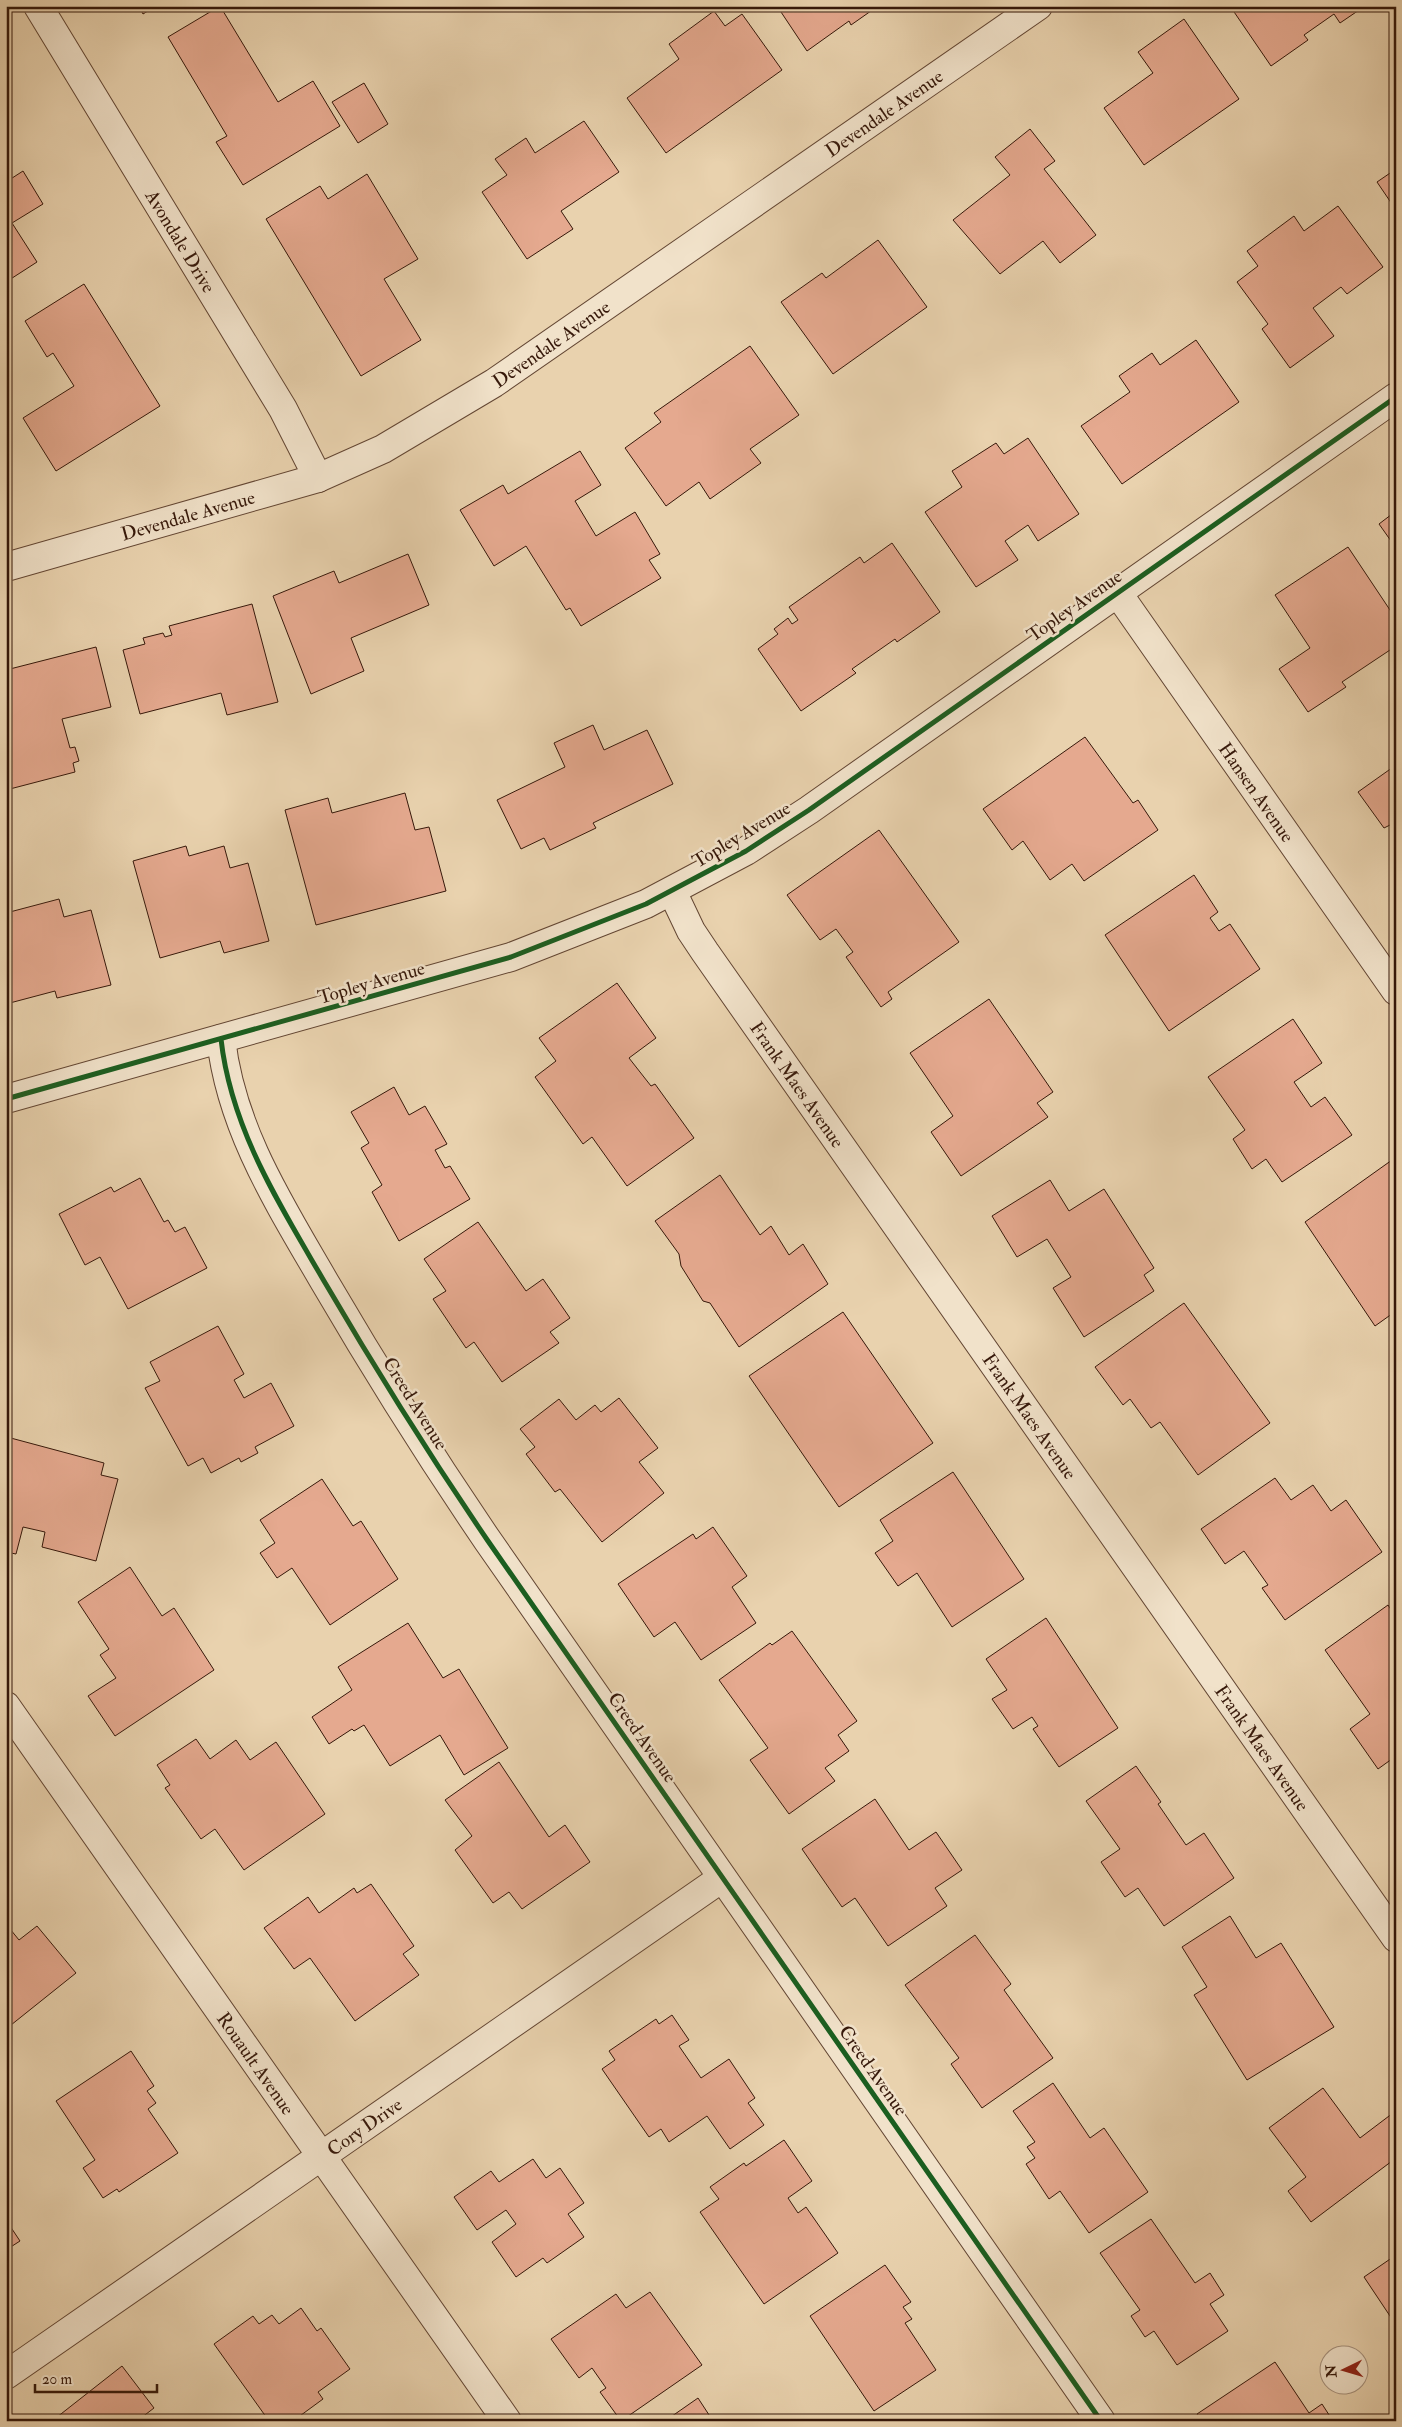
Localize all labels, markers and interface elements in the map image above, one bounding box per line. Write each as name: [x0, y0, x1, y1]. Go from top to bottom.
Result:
street label: Devendale Avenue: [821, 64, 948, 163]
street label: Avondale Drive: [139, 185, 220, 297]
street label: Devendale Avenue: [488, 295, 615, 394]
street label: Devendale Avenue: [118, 486, 258, 547]
street label: Topley Avenue: [1022, 564, 1127, 648]
street label: Hansen Avenue: [1213, 738, 1299, 847]
street label: Topley Avenue: [688, 796, 796, 874]
street label: Topley Avenue: [315, 956, 428, 1011]
street label: Frank Maes Avenue: [744, 1017, 849, 1153]
street label: Frank Maes Avenue: [977, 1349, 1082, 1484]
street label: Creed Avenue: [377, 1353, 453, 1454]
street label: Frank Maes Avenue: [1209, 1680, 1314, 1816]
street label: Creed Avenue: [602, 1688, 682, 1788]
street label: Rouault Avenue: [211, 2008, 300, 2120]
street label: Creed Avenue: [833, 2021, 913, 2121]
street label: Cory Drive: [323, 2093, 407, 2162]
north arrow: [1320, 2344, 1370, 2394]
scale bar: [35, 2362, 158, 2394]
text: N: [1322, 2364, 1341, 2379]
text: 20 m: [42, 2370, 72, 2389]

